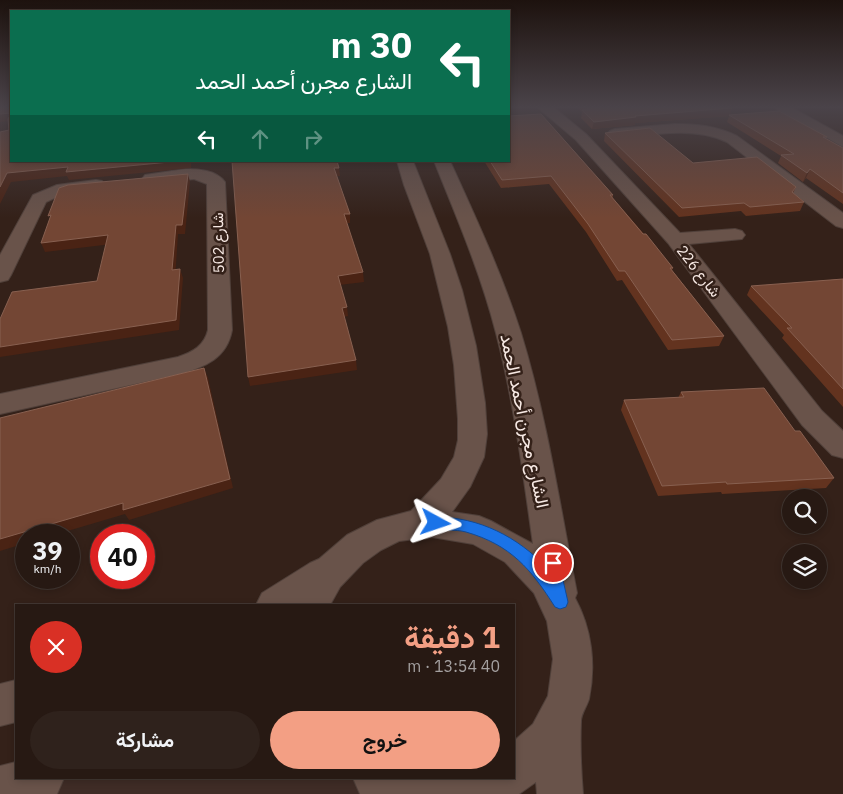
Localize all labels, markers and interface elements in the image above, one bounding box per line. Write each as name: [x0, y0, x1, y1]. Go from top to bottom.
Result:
text: 30 m: [330, 22, 412, 68]
icon: left: [430, 30, 495, 95]
text: الشارع مجرن أحمد الحمد: [195, 66, 412, 95]
icon: left: [193, 125, 221, 153]
icon: ahead: [246, 125, 274, 153]
icon: right: [299, 125, 327, 153]
street label: شارع 502: [208, 212, 230, 274]
street label: شارع 226: [671, 241, 725, 302]
street label: الشارع مجرن أحمد الحمد: [494, 332, 555, 510]
map controls: [782, 489, 827, 589]
button: search: [782, 489, 827, 534]
position arrow: [409, 496, 461, 548]
speed limit sign: 40: [90, 524, 155, 589]
text: 39: [32, 534, 63, 567]
pin: [532, 542, 574, 584]
button: layers: [782, 544, 827, 589]
icon: arrive: [539, 549, 567, 577]
text: km/h: [33, 561, 62, 576]
text: 1 دقيقة: [404, 617, 500, 656]
button: close: [30, 621, 82, 673]
text: 40 m · 13:54: [407, 656, 500, 676]
button: مشاركة: [30, 711, 260, 769]
button: خروج: [270, 711, 500, 769]

